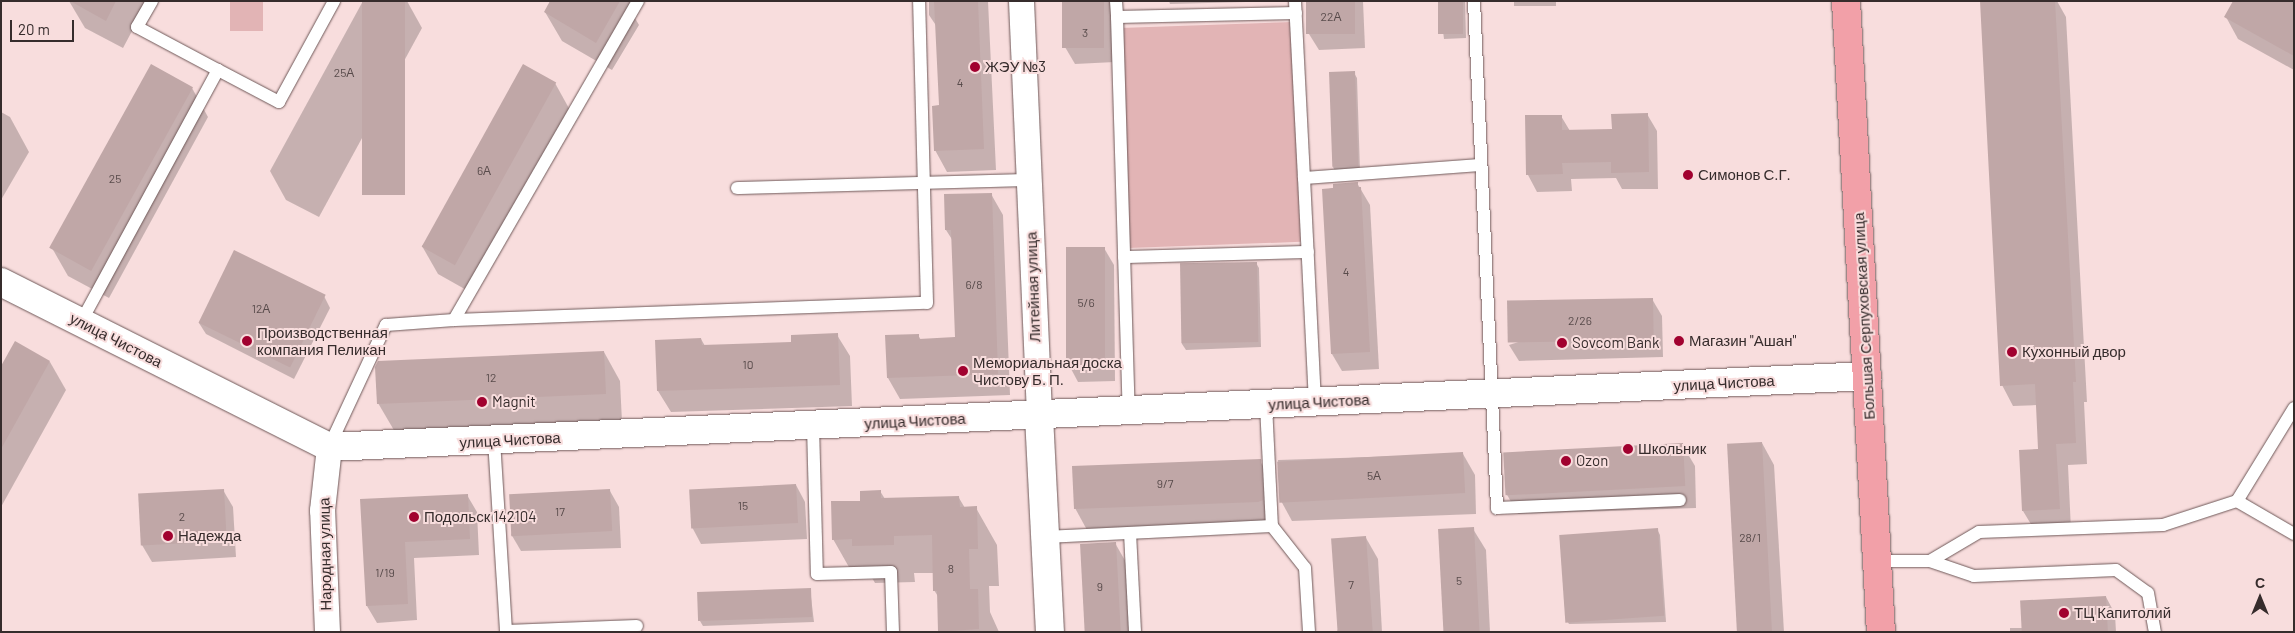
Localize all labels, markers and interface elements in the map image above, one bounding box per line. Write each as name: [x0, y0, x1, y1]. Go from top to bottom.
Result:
scale bar: [12, 10, 76, 42]
house number: 22А: [1321, 10, 1341, 24]
text: 20 m: [18, 20, 50, 38]
house number: 3: [1082, 26, 1088, 40]
place label: ЖЭУ №3: [985, 58, 1046, 76]
marker: ЖЭУ №3: [969, 61, 981, 73]
house number: 25А: [334, 66, 354, 80]
house number: 4: [957, 76, 963, 90]
house number: 6А: [477, 164, 491, 178]
place label: Симонов С.Г.: [1698, 166, 1791, 184]
marker: Симонов С.Г.: [1682, 169, 1694, 181]
house number: 25: [109, 172, 121, 186]
street label: Большая Серпуховская улица: [1850, 212, 1878, 420]
street label: Литейная улица: [1022, 231, 1044, 343]
house number: 4: [1343, 265, 1349, 279]
house number: 6/8: [965, 278, 983, 292]
house number: 5/6: [1077, 296, 1095, 310]
house number: 12А: [252, 302, 270, 316]
street label: улица Чистова: [67, 309, 165, 371]
house number: 2/26: [1568, 314, 1592, 328]
place label: Производственная компания Пеликан: [257, 323, 388, 358]
place label: Магазин "Ашан": [1689, 332, 1796, 350]
place label: Sovcom Bank: [1572, 334, 1659, 352]
marker: Производственная компания Пеликан: [241, 335, 253, 347]
marker: Магазин "Ашан": [1673, 335, 1685, 347]
marker: Sovcom Bank: [1556, 337, 1568, 349]
place label: Кухонный двор: [2022, 343, 2126, 361]
marker: Кухонный двор: [2006, 346, 2018, 358]
place label: Мемориальная доска Чистову Б. П.: [973, 353, 1122, 388]
house number: 10: [743, 358, 753, 372]
marker: Мемориальная доска Чистову Б. П.: [957, 365, 969, 377]
house number: 12: [486, 371, 496, 385]
street label: улица Чистова: [1673, 371, 1775, 395]
street label: улица Чистова: [1268, 390, 1370, 414]
place label: Magnit: [492, 393, 536, 411]
marker: Magnit: [476, 396, 488, 408]
street label: улица Чистова: [864, 409, 966, 433]
street label: улица Чистова: [459, 428, 561, 452]
place label: Школьник: [1638, 440, 1706, 458]
marker: Школьник: [1622, 443, 1634, 455]
place label: Ozon: [1576, 452, 1608, 470]
marker: Ozon: [1560, 455, 1572, 467]
house number: 5А: [1367, 469, 1381, 483]
house number: 9/7: [1157, 477, 1173, 491]
street label: Народная улица: [315, 497, 335, 611]
house number: 15: [738, 499, 748, 513]
house number: 17: [555, 505, 565, 519]
place label: Подольск 142104: [424, 508, 537, 526]
house number: 2: [179, 510, 185, 524]
marker: Подольск 142104: [408, 511, 420, 523]
place label: Надежда: [178, 527, 241, 545]
marker: Надежда: [162, 530, 174, 542]
house number: 28/1: [1739, 531, 1761, 545]
house number: 8: [948, 562, 954, 576]
house number: 1/19: [375, 566, 395, 580]
north arrow: [2235, 573, 2285, 623]
house number: 5: [1456, 574, 1462, 588]
text: С: [2255, 574, 2265, 591]
house number: 7: [1348, 578, 1354, 592]
house number: 9: [1097, 580, 1103, 594]
place label: ТЦ Капитолий: [2074, 604, 2171, 622]
marker: ТЦ Капитолий: [2058, 607, 2070, 619]

